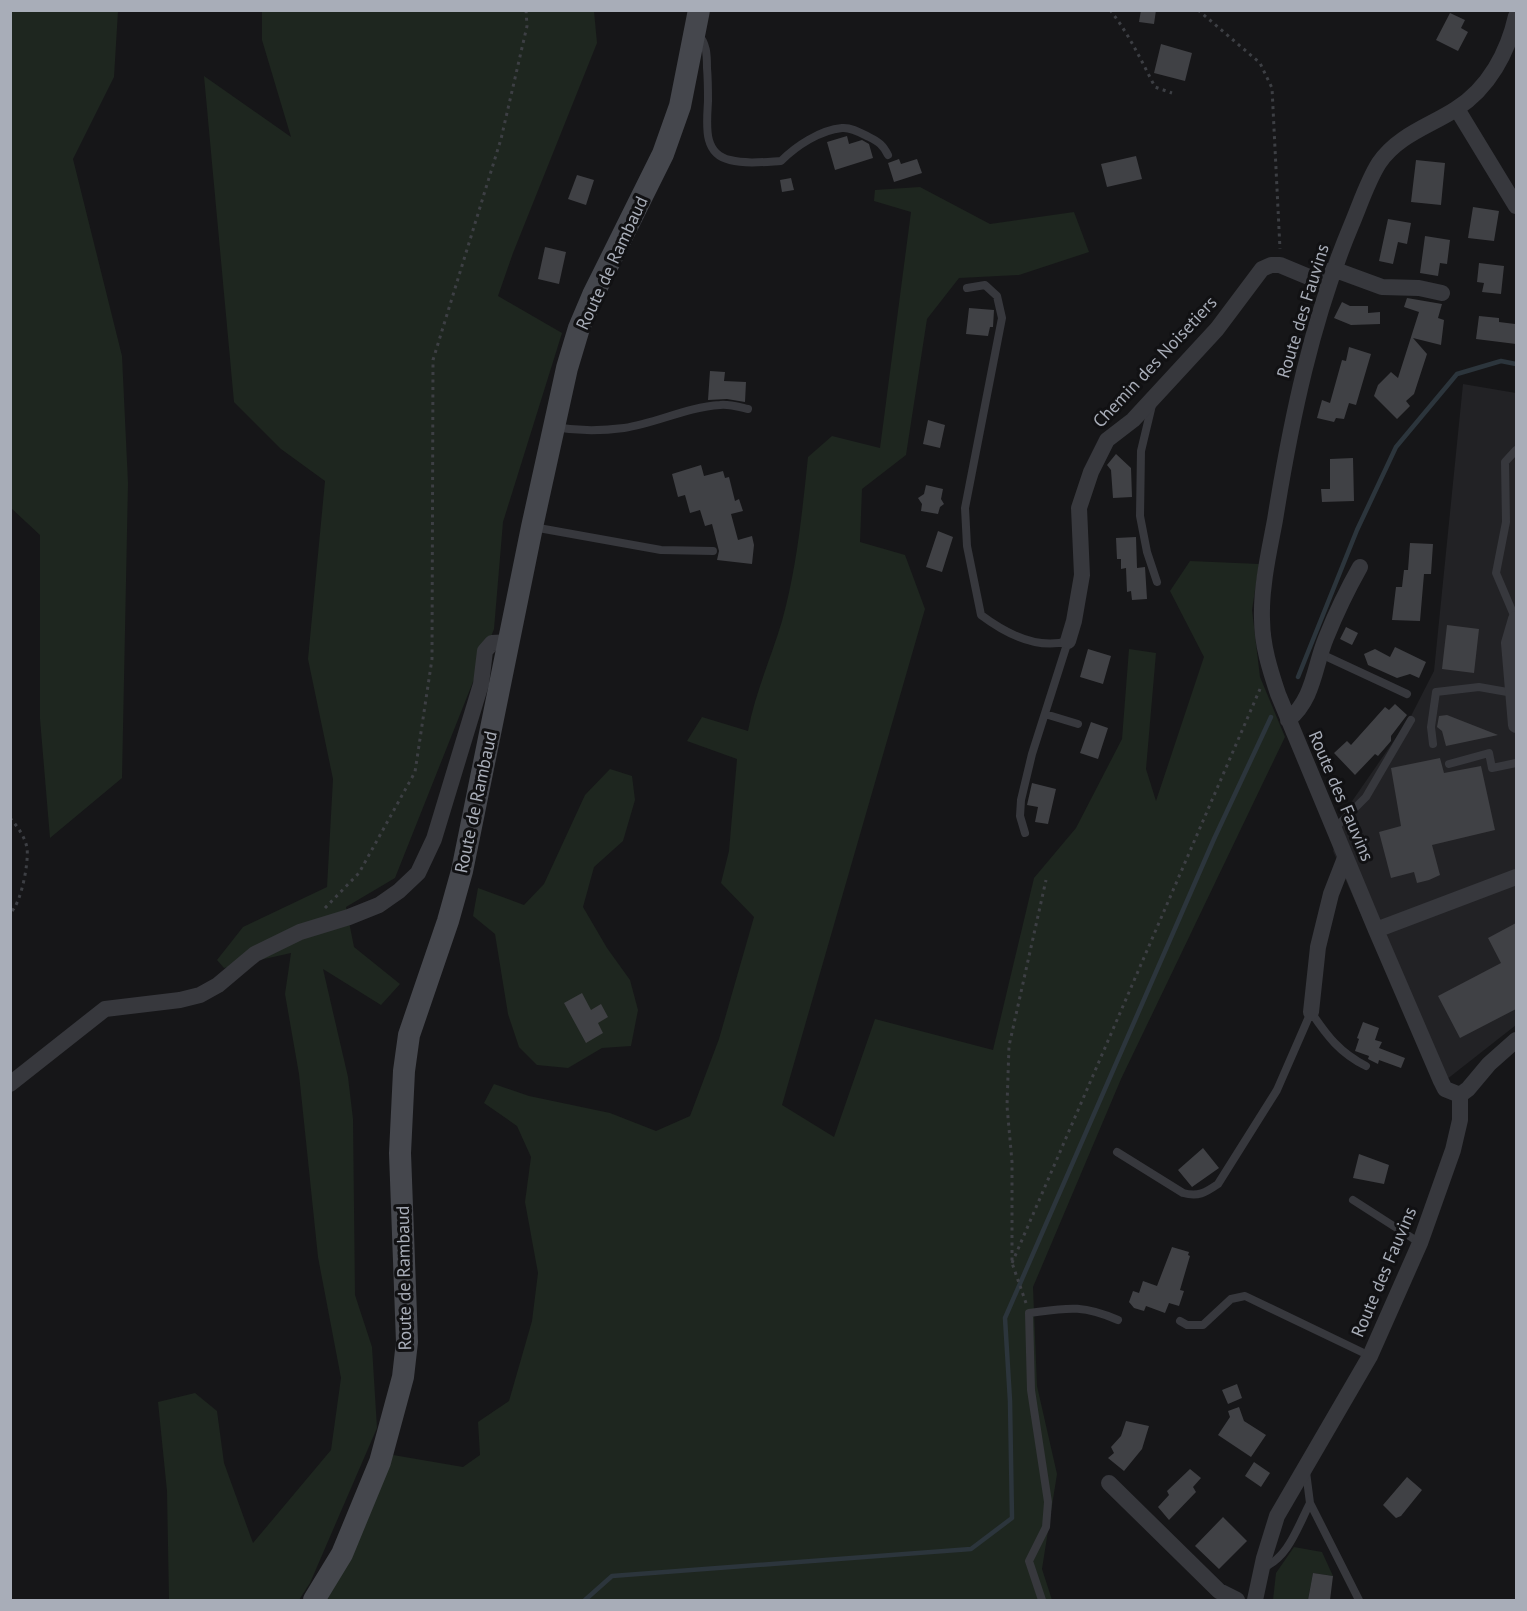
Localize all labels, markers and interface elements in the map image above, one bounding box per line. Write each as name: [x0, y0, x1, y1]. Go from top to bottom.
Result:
street label: Route de Rambaud: [571, 192, 653, 333]
street label: Route des Fauvins: [1271, 241, 1334, 381]
street label: Chemin des Noisetiers: [1088, 291, 1222, 432]
street label: Route des Fauvins: [1304, 727, 1379, 864]
street label: Route de Rambaud: [449, 729, 502, 875]
street label: Route des Fauvins: [1346, 1203, 1421, 1340]
street label: Route de Rambaud: [391, 1205, 416, 1351]

